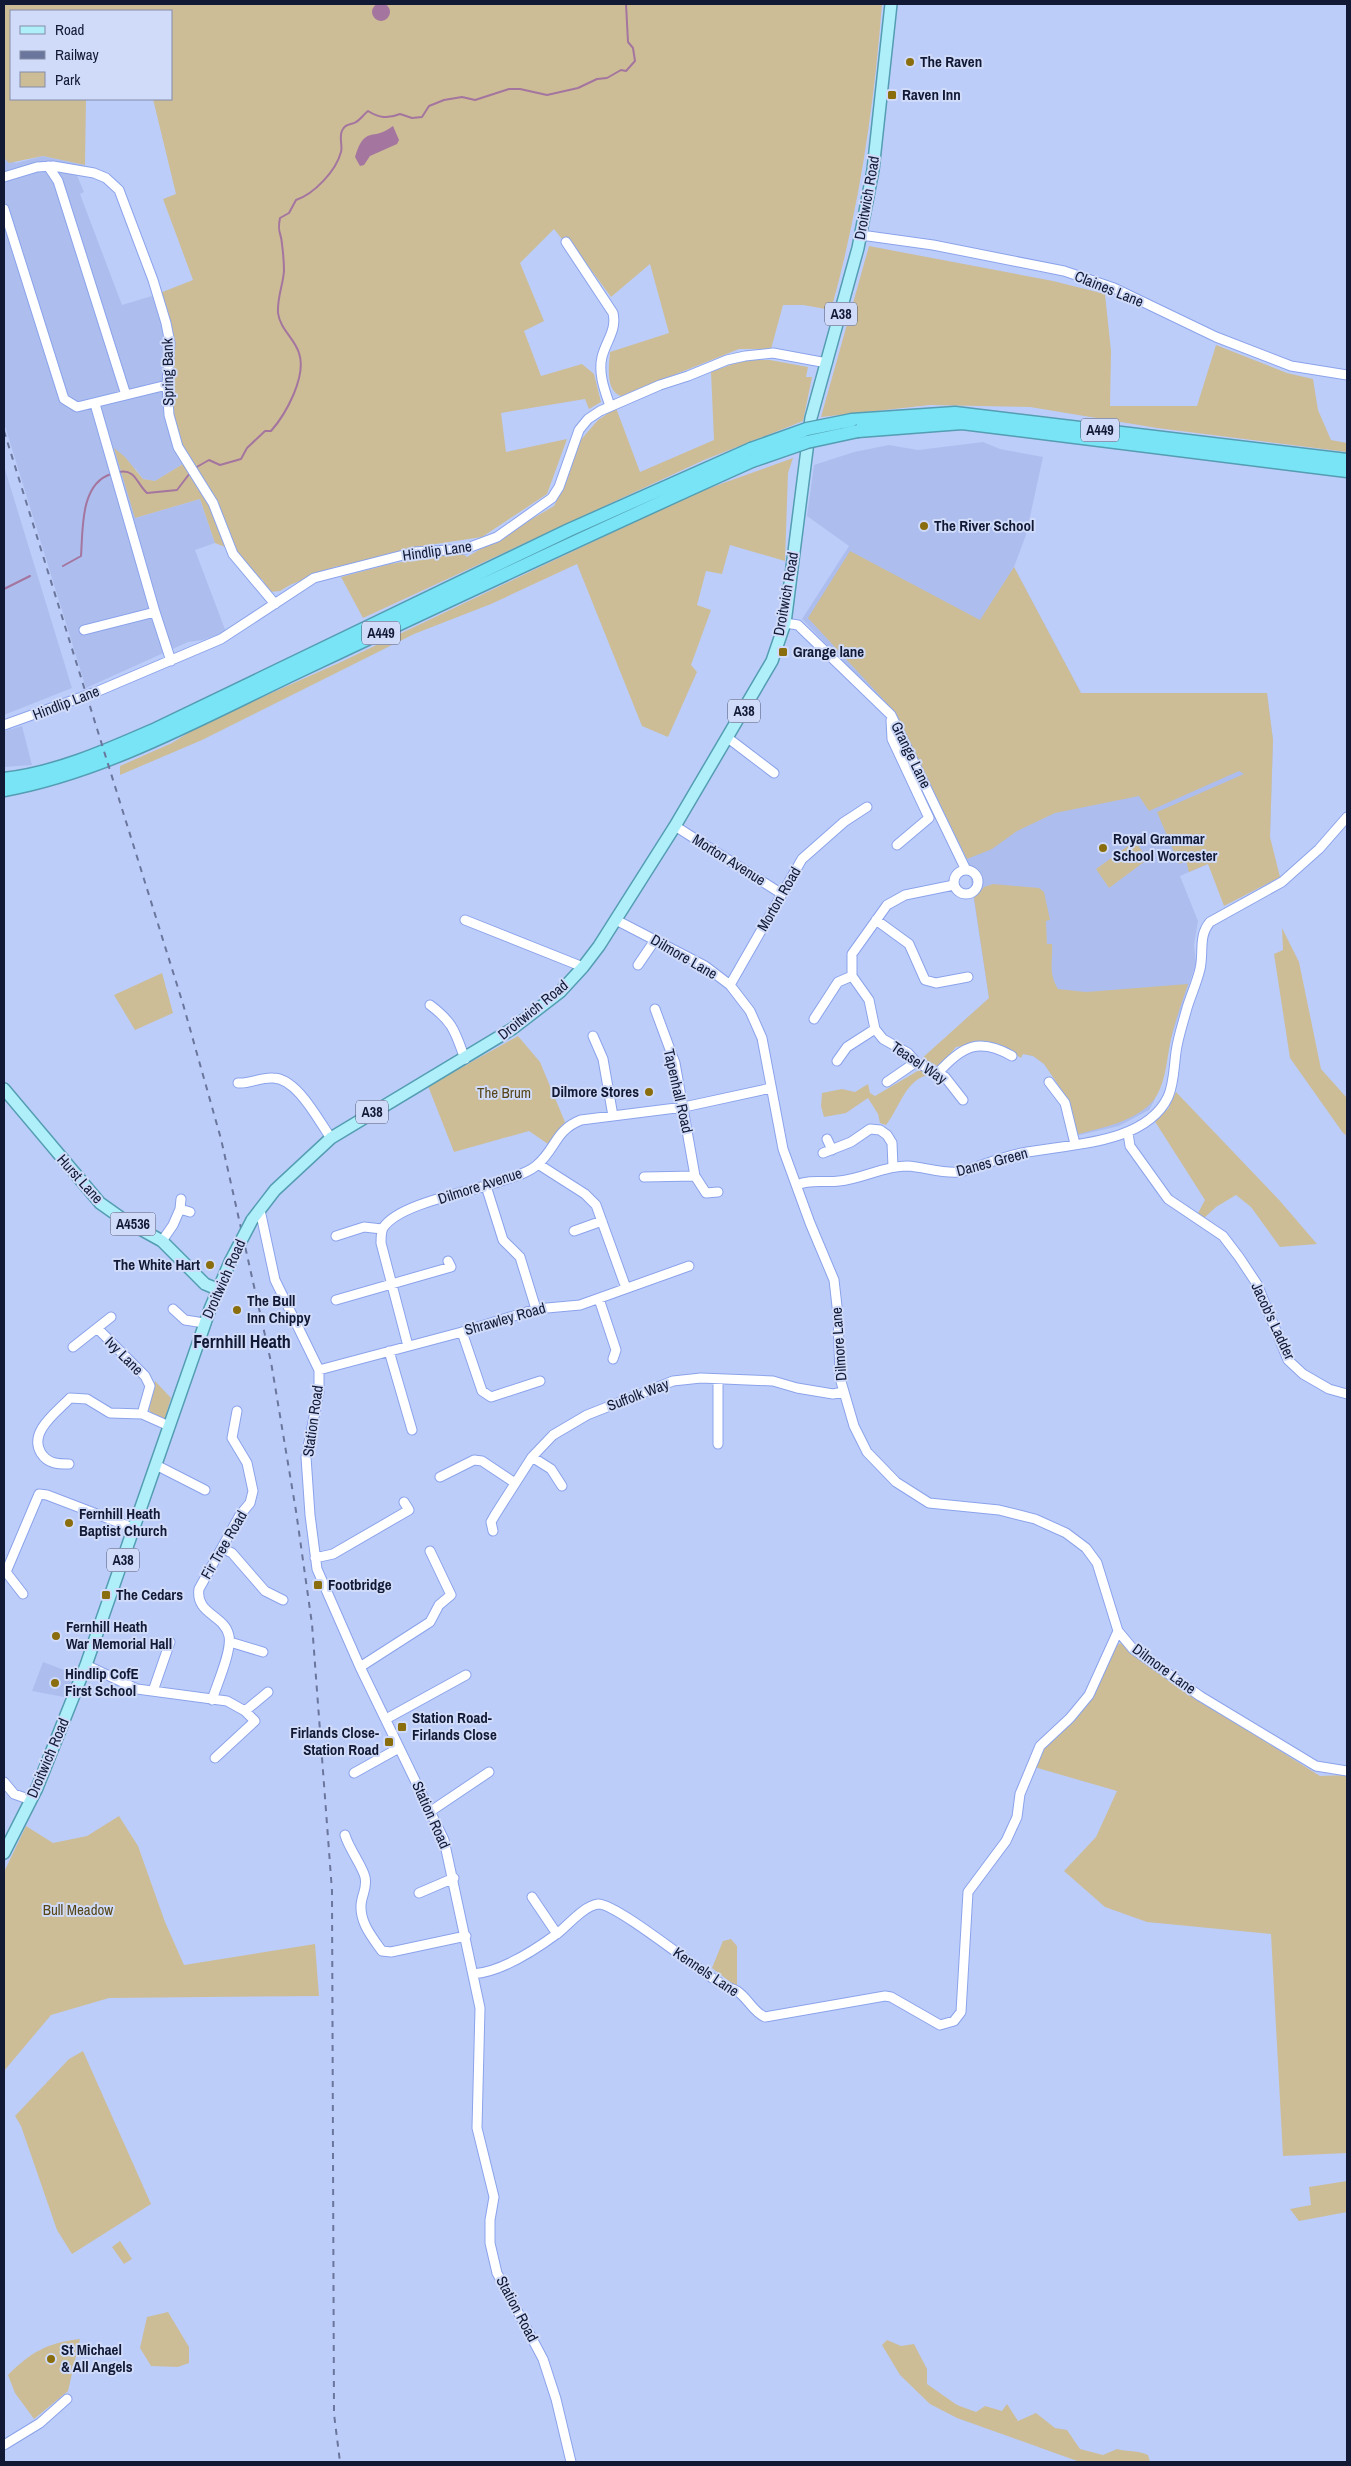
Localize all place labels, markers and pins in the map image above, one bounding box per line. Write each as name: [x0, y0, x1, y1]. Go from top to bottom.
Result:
place label: The Raven: [920, 51, 982, 72]
marker: The Raven: [904, 56, 916, 68]
place label: Raven Inn: [902, 84, 961, 105]
marker: Raven Inn: [886, 89, 898, 101]
place label: The River School: [934, 515, 1035, 536]
marker: The River School: [918, 520, 930, 532]
place label: Grange lane: [793, 641, 864, 662]
marker: Grange lane: [777, 646, 789, 658]
place label: Royal Grammar School Worcester: [1113, 828, 1218, 866]
marker: Royal Grammar School Worcester: [1097, 842, 1109, 854]
place label: Dilmore Stores: [552, 1081, 639, 1102]
marker: Dilmore Stores: [643, 1086, 655, 1098]
place label: The White Hart: [113, 1254, 200, 1275]
marker: The White Hart: [204, 1259, 216, 1271]
place label: The Bull Inn Chippy: [247, 1290, 311, 1328]
marker: The Bull Inn Chippy: [231, 1304, 243, 1316]
place label: Fernhill Heath Baptist Church: [79, 1503, 167, 1541]
marker: Fernhill Heath Baptist Church: [63, 1517, 75, 1529]
place label: Footbridge: [328, 1574, 392, 1595]
marker: Footbridge: [312, 1579, 324, 1591]
place label: The Cedars: [116, 1584, 183, 1605]
marker: The Cedars: [100, 1589, 112, 1601]
place label: Fernhill Heath War Memorial Hall: [66, 1616, 172, 1654]
marker: Fernhill Heath War Memorial Hall: [50, 1630, 62, 1642]
place label: Hindlip CofE First School: [65, 1663, 139, 1701]
marker: Hindlip CofE First School: [49, 1677, 61, 1689]
place label: Station Road- Firlands Close: [412, 1707, 497, 1745]
marker: Station Road- Firlands Close: [396, 1721, 408, 1733]
place label: Firlands Close- Station Road: [290, 1722, 379, 1760]
marker: Firlands Close- Station Road: [383, 1736, 395, 1748]
place label: St Michael & All Angels: [61, 2339, 133, 2377]
marker: St Michael & All Angels: [45, 2353, 57, 2365]

